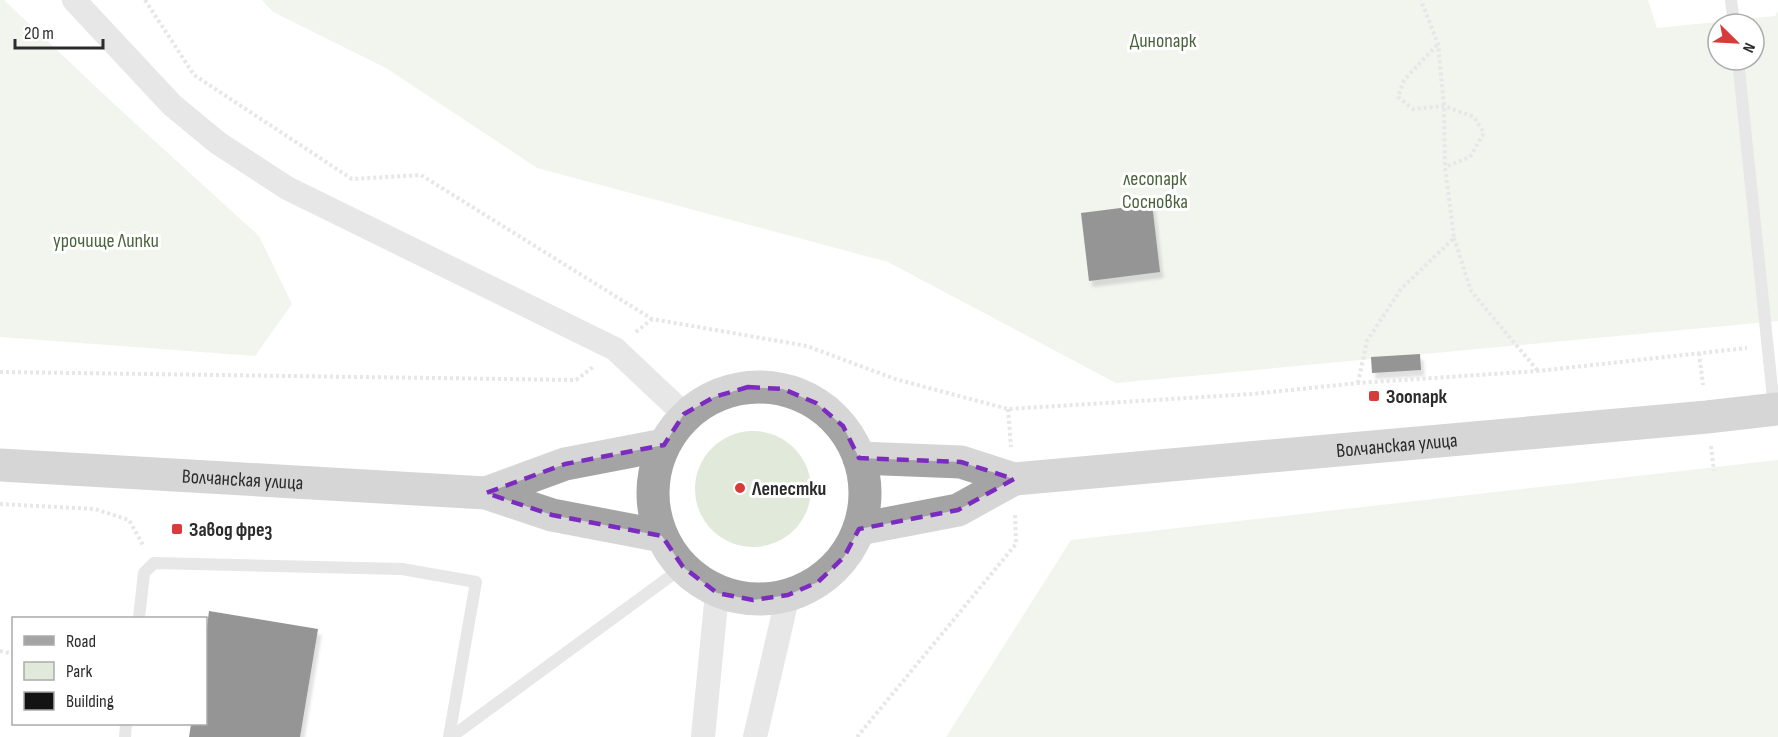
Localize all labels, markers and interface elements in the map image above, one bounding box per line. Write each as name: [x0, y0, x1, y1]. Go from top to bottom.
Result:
scale bar: [15, 12, 104, 50]
north arrow: [1706, 12, 1766, 72]
text: 20 m: [24, 23, 54, 44]
park label: Динопарк: [1130, 29, 1197, 53]
text: N: [1738, 40, 1759, 55]
park label: лесопарк Сосновка: [1122, 167, 1188, 214]
park label: урочище Липки: [53, 229, 159, 253]
place label: Зоопарк: [1386, 385, 1448, 409]
marker: Зоопарк: [1367, 389, 1381, 403]
street label: Волчанская улица: [1335, 428, 1458, 463]
street label: Волчанская улица: [181, 464, 304, 495]
place label: Лепестки: [751, 477, 826, 501]
marker: Лепестки: [733, 481, 747, 495]
place label: Завод фрез: [189, 518, 273, 542]
marker: Завод фрез: [170, 522, 184, 536]
legend: [12, 617, 207, 725]
text: Road: [66, 631, 96, 652]
text: Park: [66, 661, 92, 682]
text: Building: [66, 691, 114, 712]

